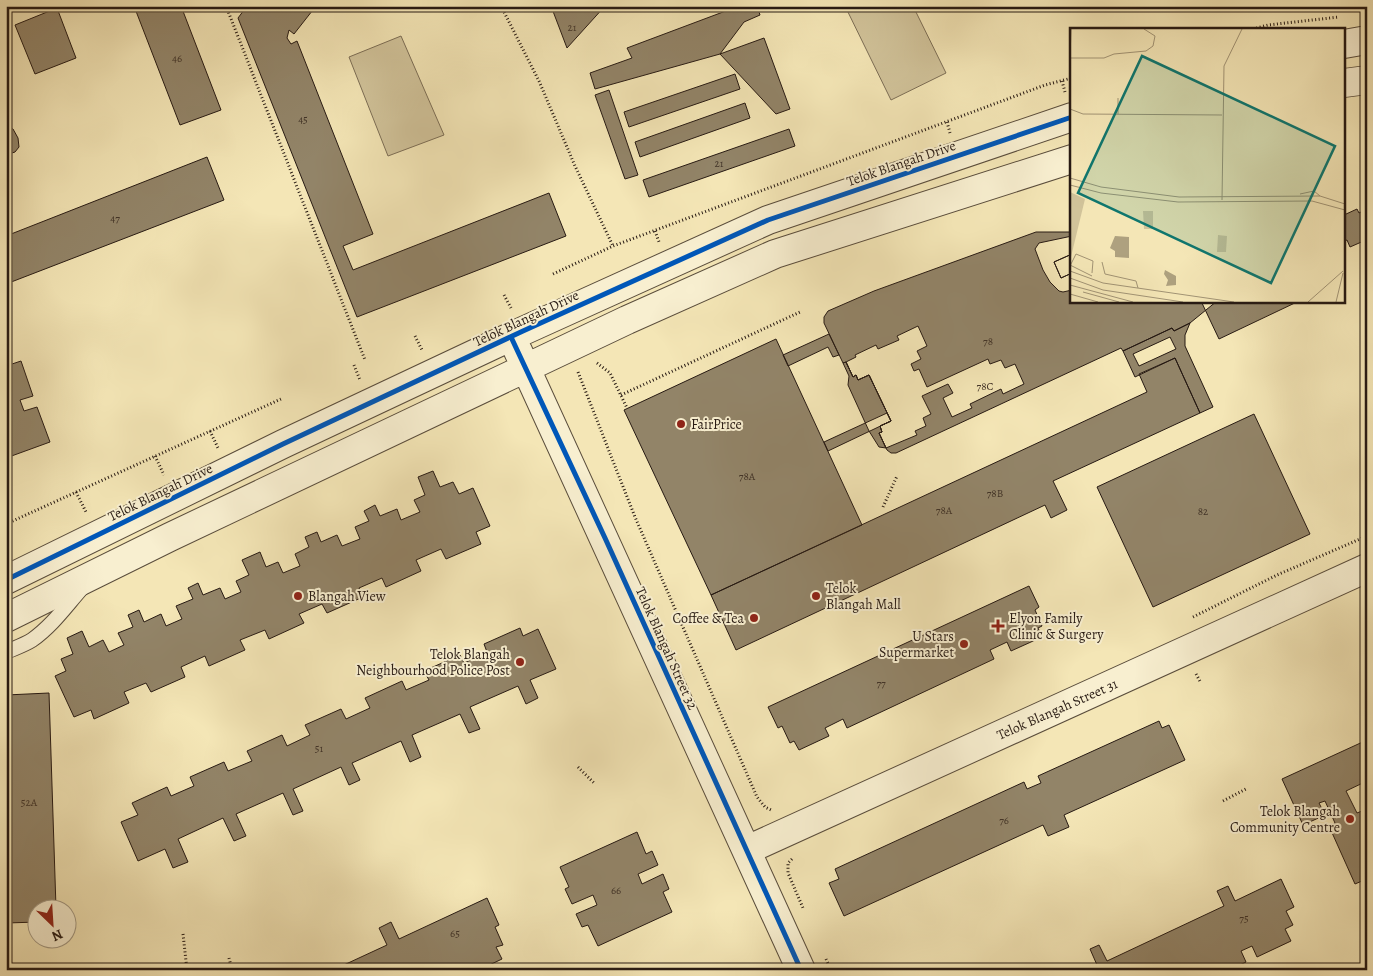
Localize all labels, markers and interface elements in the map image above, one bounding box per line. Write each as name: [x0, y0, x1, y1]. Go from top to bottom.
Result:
house number: 21: [568, 20, 577, 35]
inset map: [1070, 28, 1346, 302]
house number: 46: [172, 51, 182, 66]
house number: 45: [298, 112, 308, 127]
street label: Telok Blangah Drive: [844, 136, 958, 191]
house number: 21: [715, 156, 724, 171]
house number: 47: [110, 211, 120, 226]
street label: Telok Blangah Drive: [470, 286, 582, 351]
house number: 78: [983, 334, 993, 349]
house number: 78C: [977, 379, 994, 394]
place label: FairPrice: [691, 415, 742, 434]
marker: FairPrice: [675, 418, 687, 430]
street label: Telok Blangah Drive: [105, 459, 216, 526]
house number: 78A: [739, 469, 756, 484]
house number: 78B: [987, 486, 1003, 501]
house number: 78A: [936, 503, 953, 518]
house number: 82: [1198, 504, 1208, 519]
place label: Telok Blangah Mall: [826, 579, 901, 614]
street label: Telok Blangah Street 32: [631, 584, 702, 713]
place label: Blangah View: [308, 587, 386, 606]
marker: Blangah View: [292, 590, 304, 602]
marker: Telok Blangah Mall: [810, 590, 822, 602]
place label: Coffee & Tea: [672, 609, 744, 628]
place label: Elyon Family Clinic & Surgery: [1009, 609, 1104, 644]
marker: Coffee & Tea: [748, 612, 760, 624]
marker: Elyon Family Clinic & Surgery: [991, 619, 1005, 633]
place label: U Stars Supermarket: [879, 627, 954, 662]
marker: U Stars Supermarket: [958, 638, 970, 650]
place label: Telok Blangah Neighbourhood Police Post: [356, 645, 511, 680]
marker: Telok Blangah Neighbourhood Police Post: [514, 656, 526, 668]
street label: Telok Blangah Street 31: [994, 674, 1121, 745]
house number: 77: [876, 676, 886, 691]
house number: 51: [315, 741, 323, 756]
house number: 52A: [21, 795, 38, 810]
place label: Telok Blangah Community Centre: [1230, 802, 1341, 837]
house number: 76: [999, 813, 1009, 828]
marker: Telok Blangah Community Centre: [1344, 813, 1356, 825]
house number: 66: [611, 883, 621, 898]
north arrow: [28, 898, 78, 948]
house number: 75: [1239, 911, 1249, 926]
text: N: [49, 925, 66, 946]
house number: 65: [450, 926, 460, 941]

